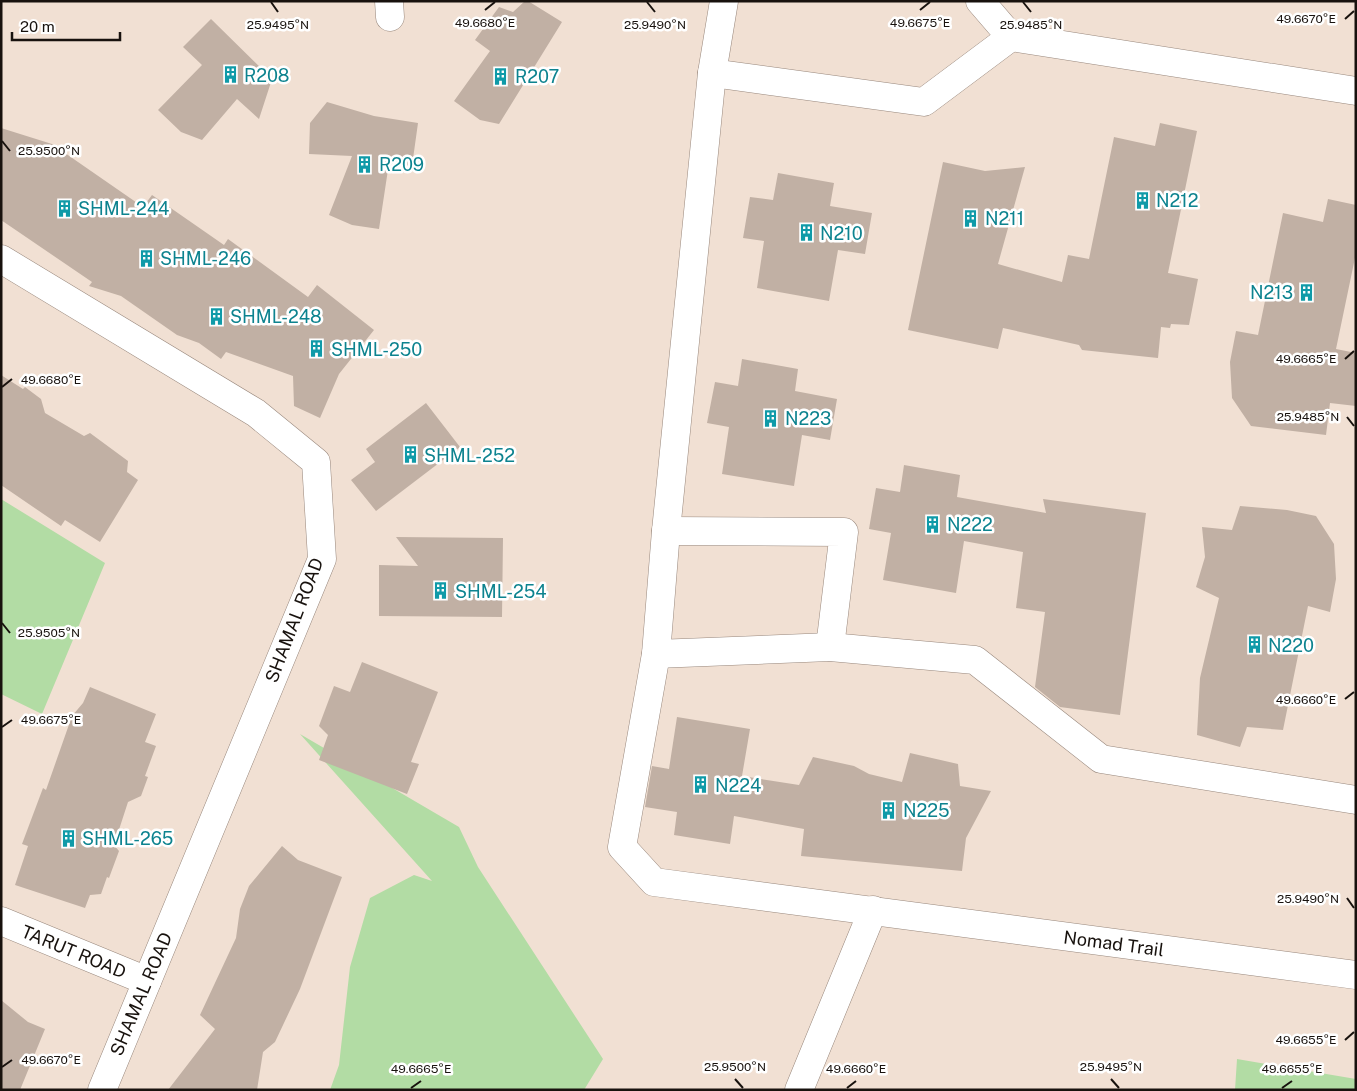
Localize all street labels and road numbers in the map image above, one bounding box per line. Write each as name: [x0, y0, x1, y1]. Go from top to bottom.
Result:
street label: SHAMAL ROAD: [261, 555, 327, 685]
street label: TARUT ROAD: [19, 920, 130, 982]
street label: Nomad Trail: [1062, 926, 1165, 960]
street label: SHAMAL ROAD: [106, 929, 176, 1059]

